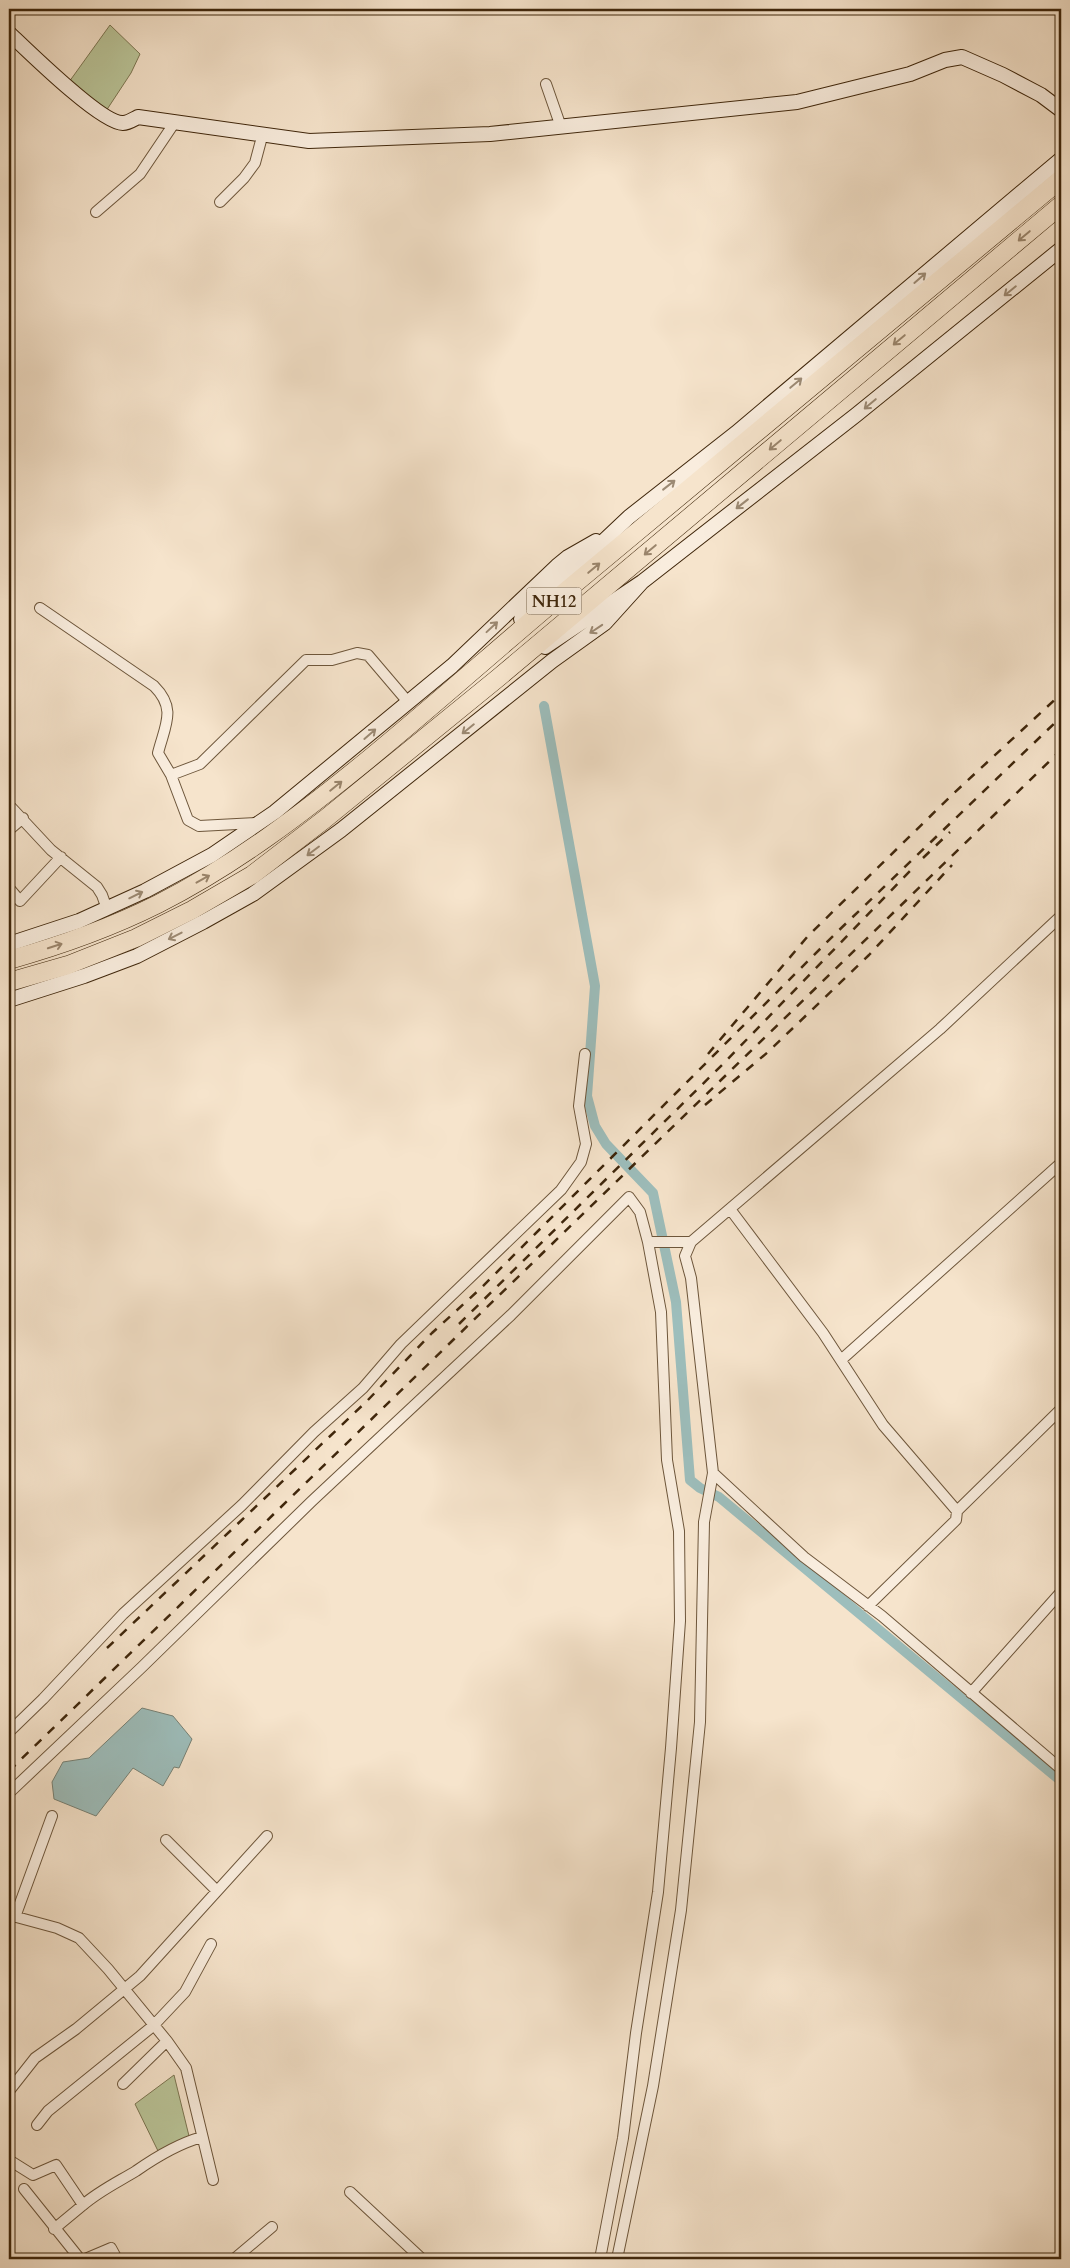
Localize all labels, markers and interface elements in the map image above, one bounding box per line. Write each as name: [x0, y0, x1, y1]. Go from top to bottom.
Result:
one-way arrow: [1018, 231, 1031, 242]
one-way arrow: [913, 273, 926, 284]
one-way arrow: [1004, 285, 1017, 296]
one-way arrow: [893, 335, 906, 346]
one-way arrow: [789, 378, 802, 389]
one-way arrow: [863, 398, 876, 409]
one-way arrow: [768, 439, 781, 451]
one-way arrow: [662, 480, 676, 490]
one-way arrow: [736, 499, 749, 510]
one-way arrow: [644, 544, 657, 555]
one-way arrow: [587, 563, 600, 574]
road number: NH12: [526, 588, 582, 614]
one-way arrow: [486, 621, 498, 633]
one-way arrow: [590, 624, 604, 634]
one-way arrow: [462, 724, 475, 735]
one-way arrow: [363, 729, 376, 740]
one-way arrow: [329, 780, 342, 791]
one-way arrow: [307, 846, 320, 857]
one-way arrow: [195, 874, 210, 883]
one-way arrow: [128, 890, 143, 900]
one-way arrow: [168, 932, 183, 942]
one-way arrow: [47, 941, 63, 951]

